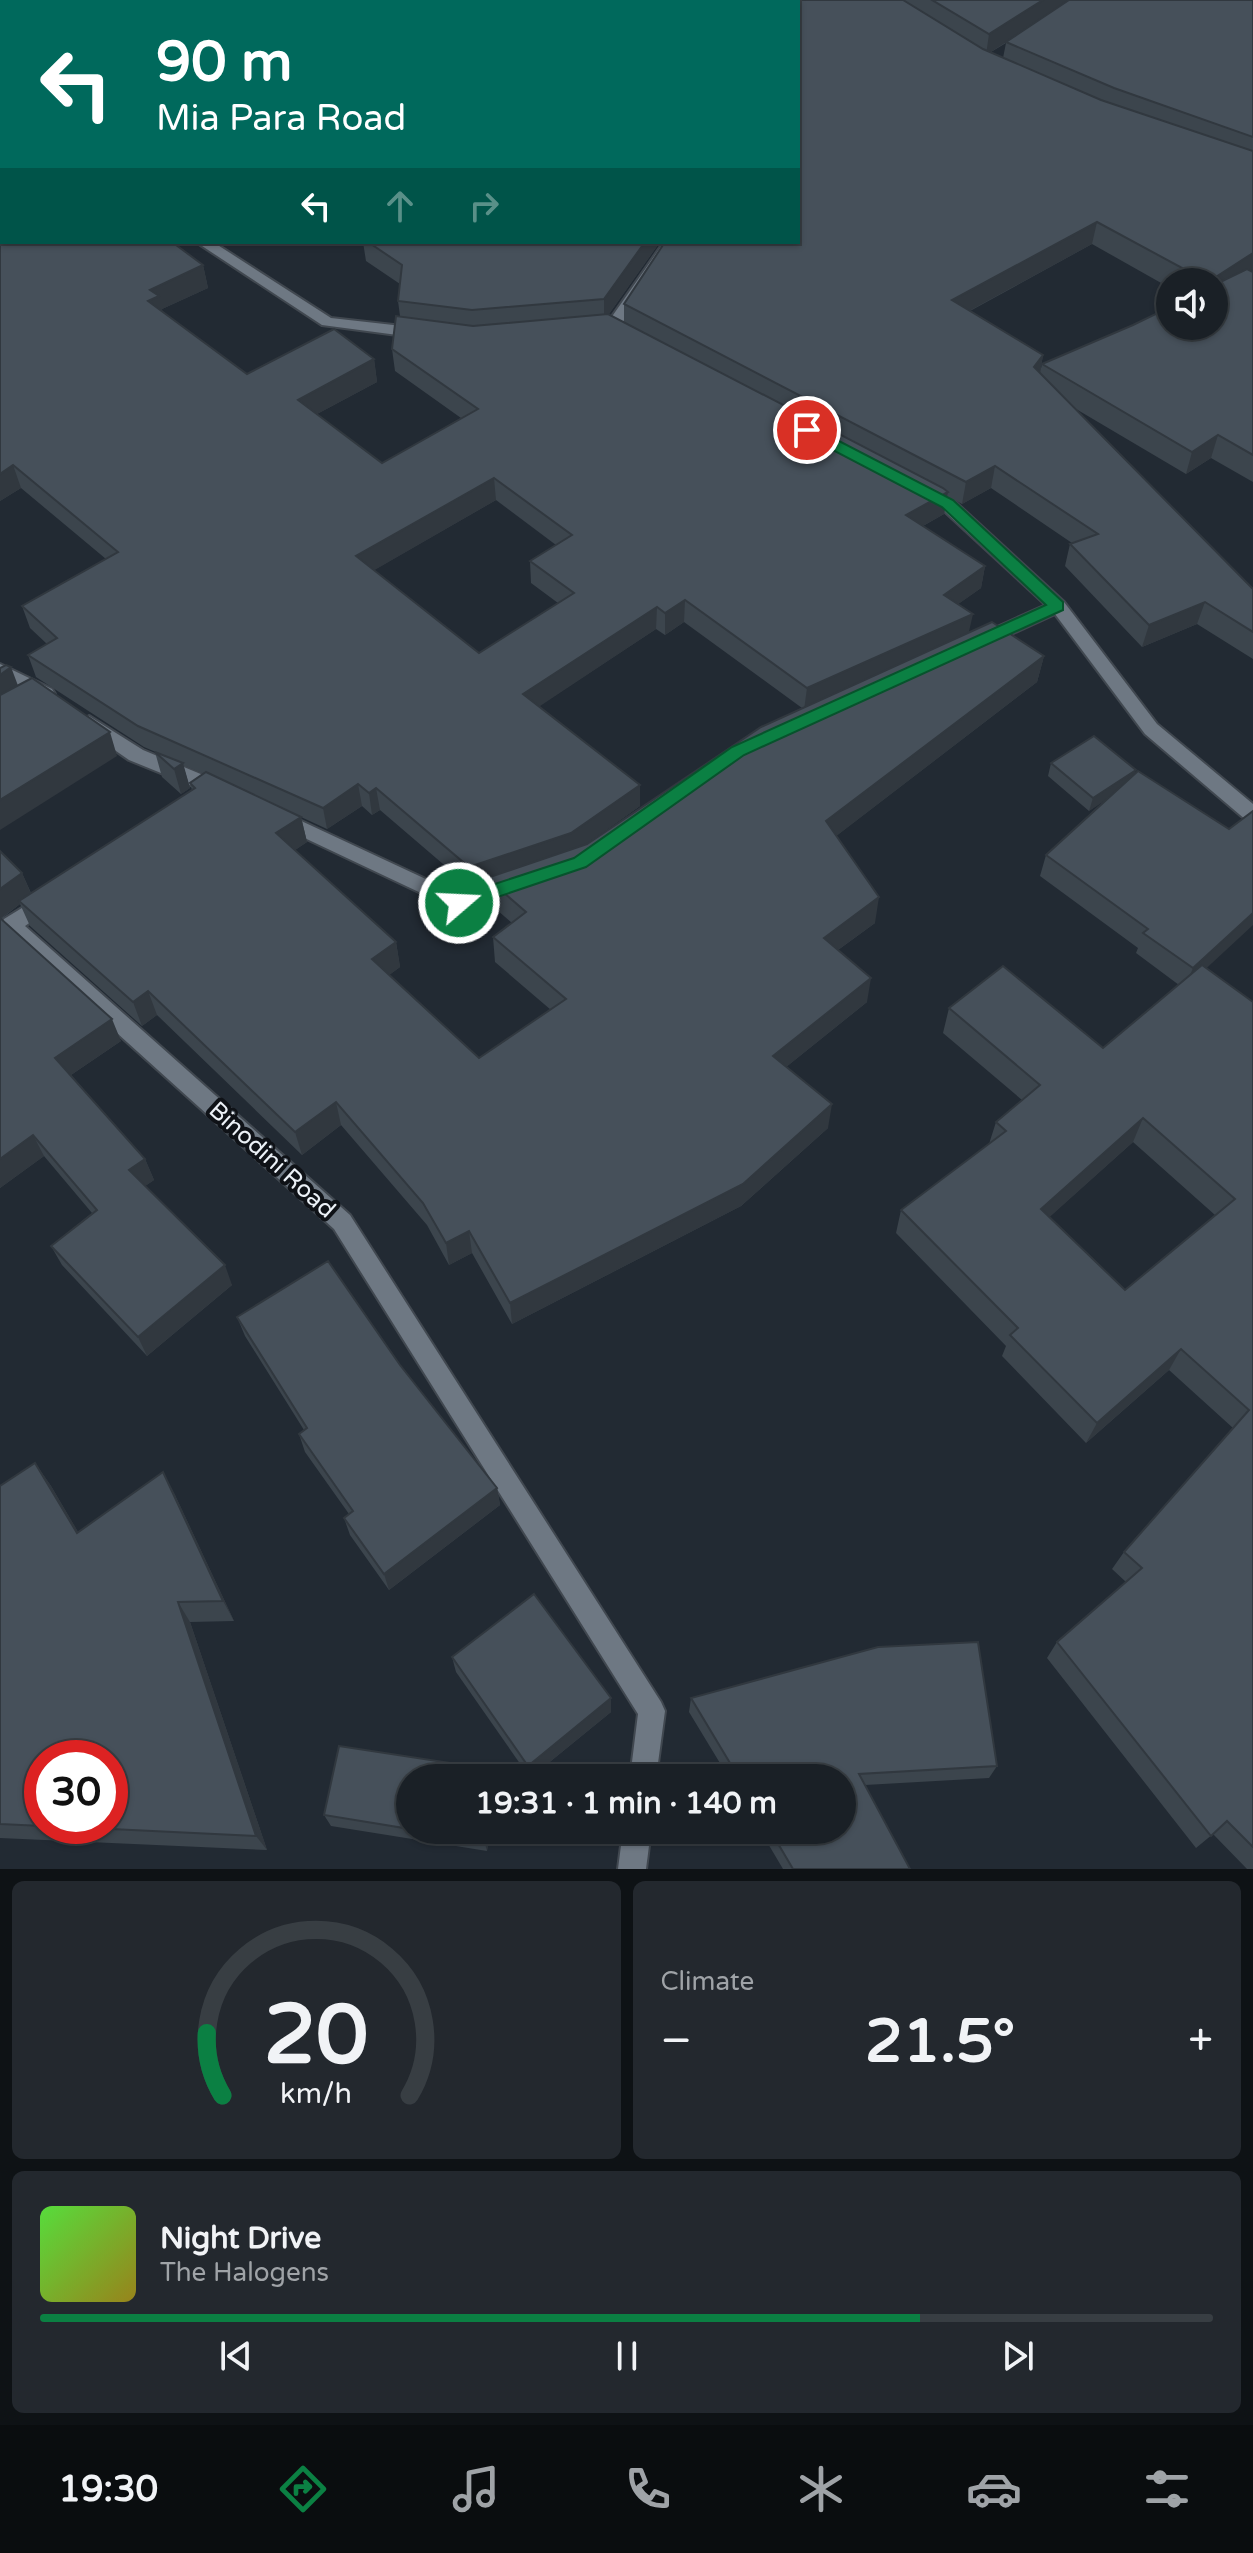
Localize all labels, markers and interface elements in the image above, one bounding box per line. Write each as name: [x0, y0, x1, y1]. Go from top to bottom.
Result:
text: 90 m: [156, 29, 292, 96]
icon: left: [24, 32, 128, 136]
text: Mia Para Road: [156, 97, 406, 140]
icon: left: [294, 184, 338, 228]
icon: ahead: [378, 184, 422, 228]
icon: right: [462, 184, 506, 228]
map controls: [1156, 268, 1228, 340]
button: sound: [1156, 268, 1228, 340]
pin: [773, 396, 841, 464]
icon: arrive: [785, 408, 829, 452]
position arrow: [417, 861, 501, 945]
street label: Binodini Road: [203, 1096, 341, 1224]
speed limit sign: 30: [24, 1740, 128, 1844]
text: 19:31 · 1 min · 140 m: [475, 1785, 777, 1822]
text: Climate: [661, 1966, 754, 1997]
text: 20: [264, 1986, 368, 2086]
text: 21.5°: [865, 2006, 1015, 2078]
text: −: [661, 2015, 692, 2068]
text: +: [1188, 2015, 1213, 2068]
text: km/h: [280, 2077, 352, 2111]
text: Night Drive: [160, 2220, 321, 2257]
text: The Halogens: [160, 2257, 329, 2288]
icon: previous: [214, 2334, 258, 2378]
icon: pause: [605, 2334, 649, 2378]
icon: next: [996, 2334, 1040, 2378]
icon: directions: [275, 2461, 331, 2517]
icon: music: [448, 2461, 504, 2517]
icon: phone: [620, 2461, 676, 2517]
icon: climate: [793, 2461, 849, 2517]
icon: car: [966, 2461, 1022, 2517]
icon: filters: [1139, 2461, 1195, 2517]
text: 19:30: [58, 2468, 158, 2511]

